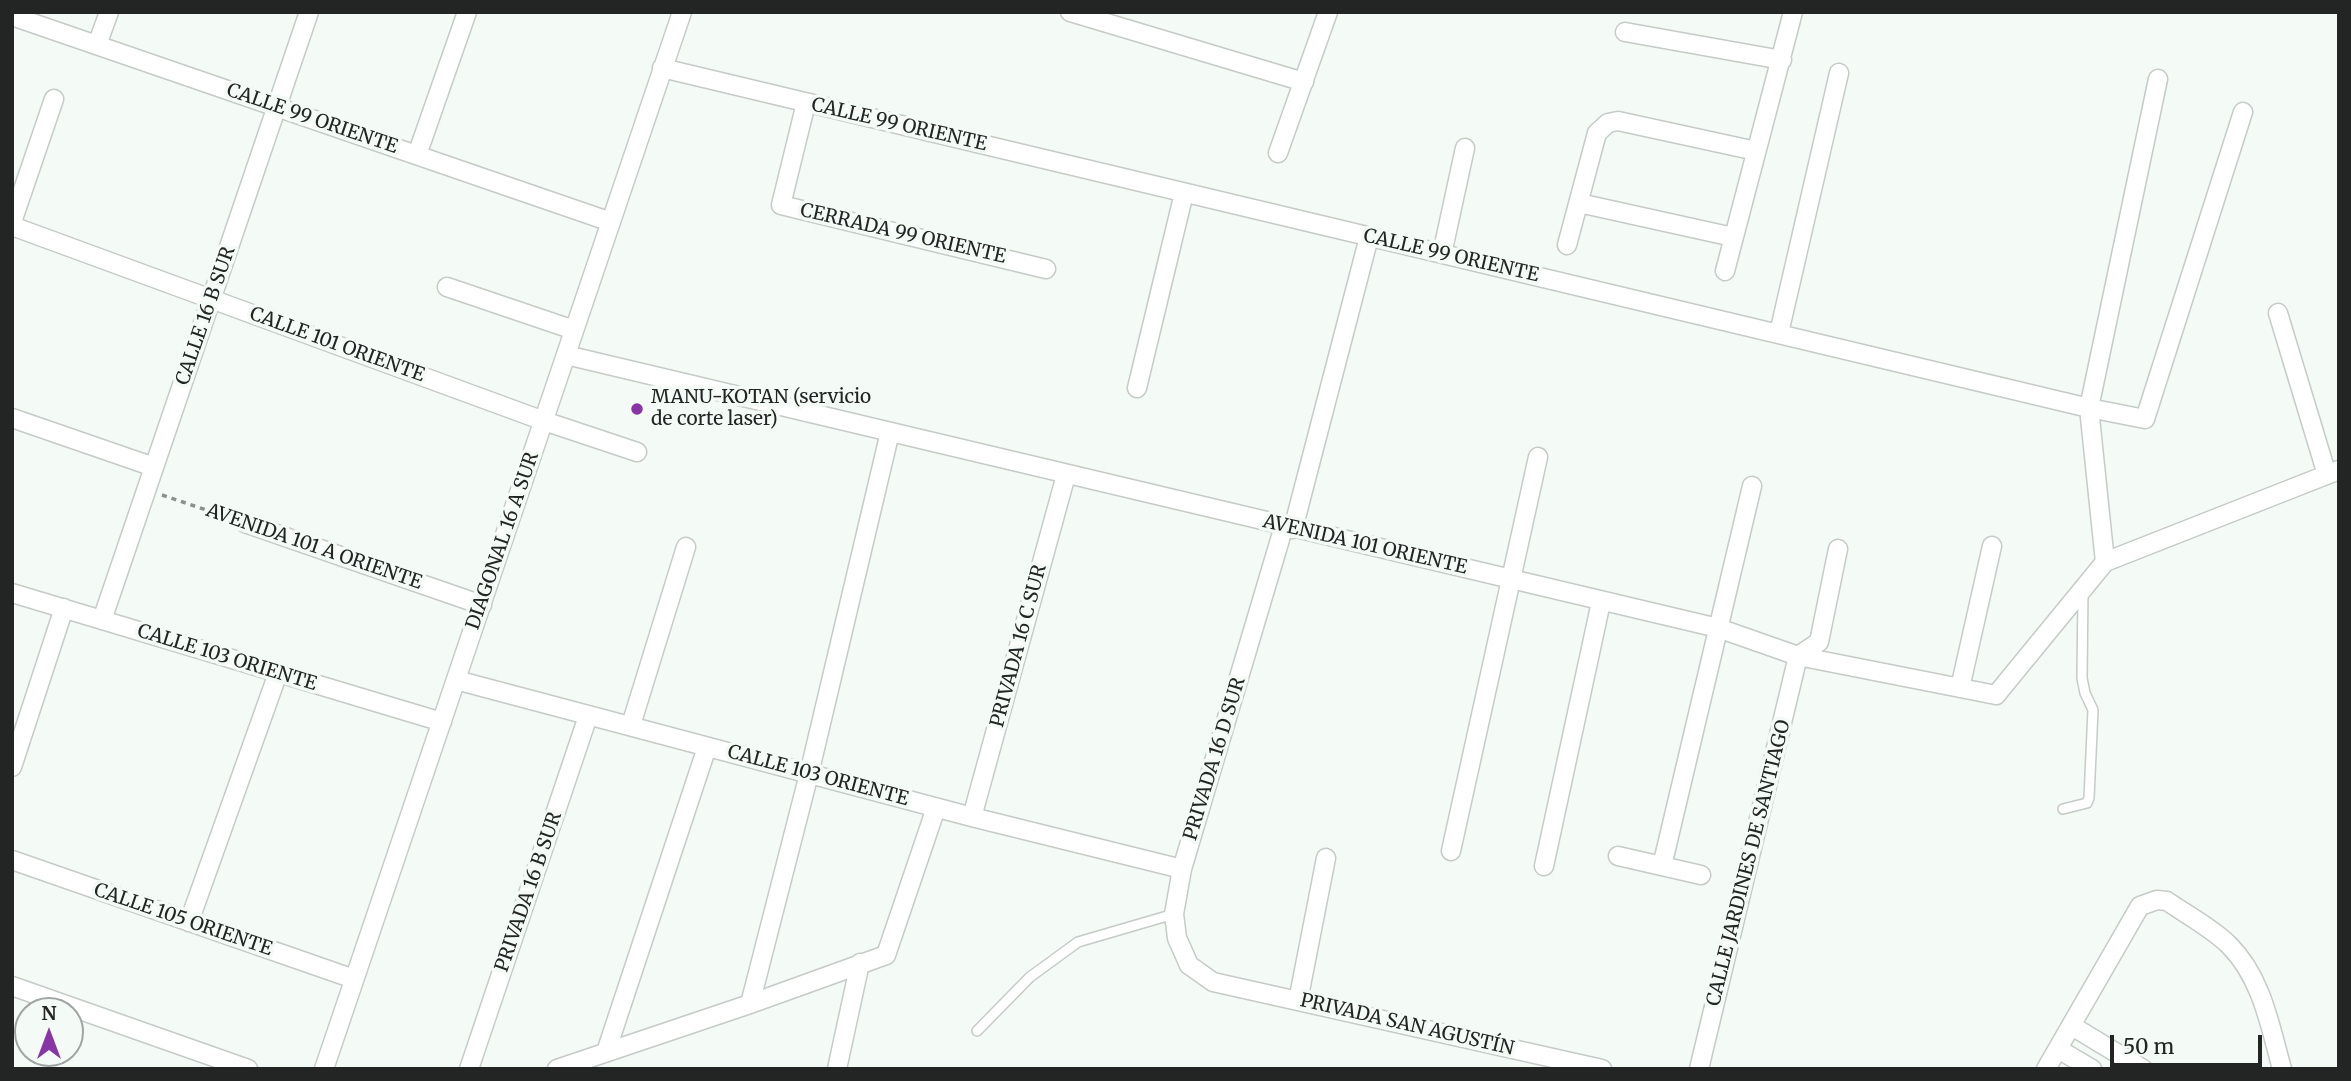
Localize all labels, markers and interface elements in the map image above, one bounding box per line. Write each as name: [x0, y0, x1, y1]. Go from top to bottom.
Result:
street label: CALLE 99 ORIENTE: [224, 79, 400, 159]
street label: CALLE 99 ORIENTE: [809, 94, 989, 156]
street label: CERRADA 99 ORIENTE: [798, 199, 1008, 269]
street label: CALLE 99 ORIENTE: [1361, 225, 1541, 287]
street label: CALLE 16 B SUR: [172, 244, 240, 388]
street label: CALLE 101 ORIENTE: [247, 303, 427, 387]
place label: MANU-KOTAN (servicio de corte laser): [651, 387, 871, 431]
marker: MANU-KOTAN (servicio de corte laser): [629, 401, 645, 417]
street label: DIAGONAL 16 A SUR: [462, 449, 544, 633]
street label: AVENIDA 101 A ORIENTE: [203, 499, 425, 595]
street label: AVENIDA 101 ORIENTE: [1261, 510, 1469, 580]
street label: PRIVADA 16 C SUR: [986, 562, 1052, 730]
street label: CALLE 103 ORIENTE: [135, 620, 319, 696]
street label: PRIVADA 16 D SUR: [1179, 675, 1251, 843]
street label: CALLE JARDINES DE SANTIAGO: [1702, 718, 1796, 1008]
street label: CALLE 103 ORIENTE: [725, 741, 911, 811]
street label: PRIVADA 16 B SUR: [491, 809, 567, 975]
street label: CALLE 105 ORIENTE: [91, 879, 275, 961]
street label: PRIVADA SAN AGUSTÍN: [1298, 989, 1516, 1061]
north arrow: [14, 997, 84, 1067]
text: N: [41, 1001, 57, 1025]
scale bar: [2113, 1021, 2265, 1066]
text: 50 m: [2123, 1033, 2174, 1060]

